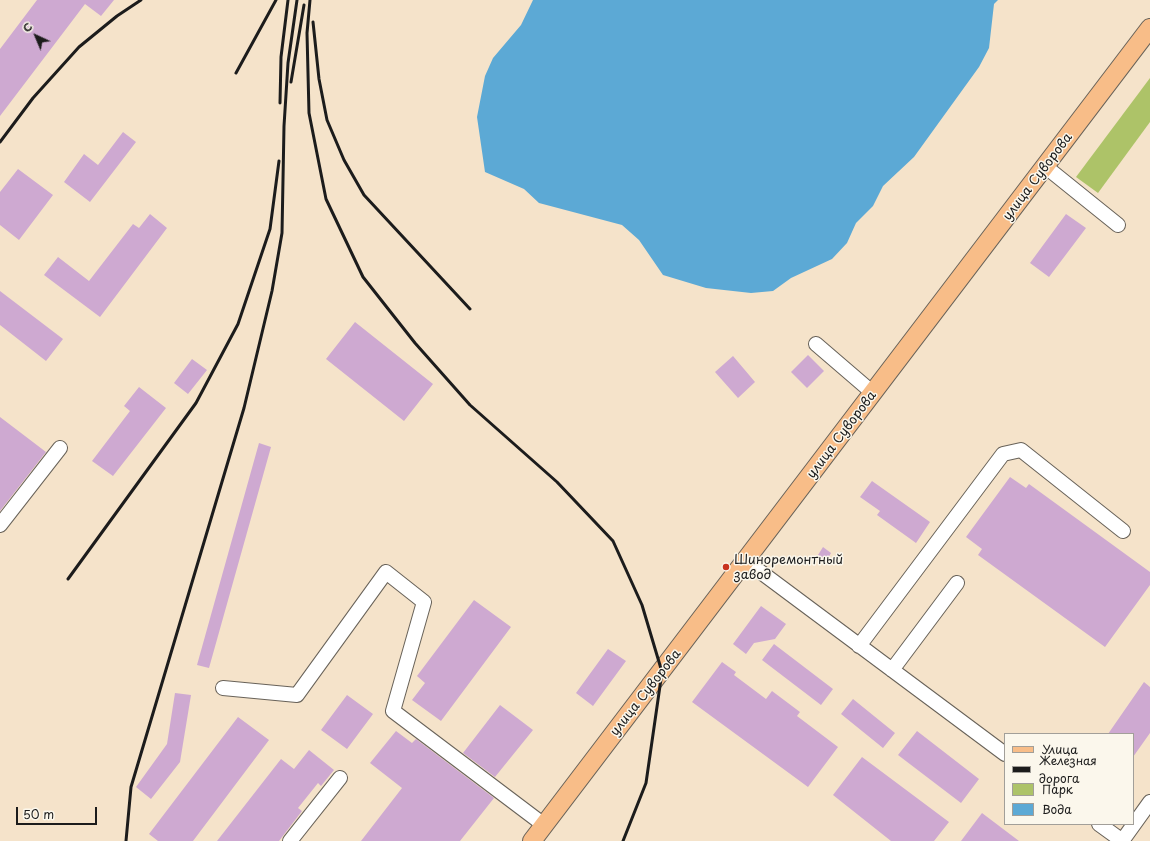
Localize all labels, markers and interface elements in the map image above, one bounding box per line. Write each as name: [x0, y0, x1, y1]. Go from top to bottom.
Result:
north arrow: [16, 16, 56, 56]
text: С: [18, 18, 36, 36]
street label: улица Суворова: [1000, 130, 1076, 224]
street label: улица Суворова: [804, 388, 880, 482]
place label: Шиноремонтный завод: [734, 552, 843, 583]
marker: Шиноремонтный завод: [721, 562, 731, 572]
street label: улица Суворова: [607, 647, 685, 739]
legend: [1004, 733, 1134, 825]
text: Улица: [1042, 740, 1078, 758]
text: Железная дорога: [1039, 751, 1097, 787]
text: Парк: [1042, 780, 1073, 798]
scale bar: [18, 799, 99, 825]
text: Вода: [1042, 800, 1072, 818]
text: 50 m: [23, 805, 54, 823]

